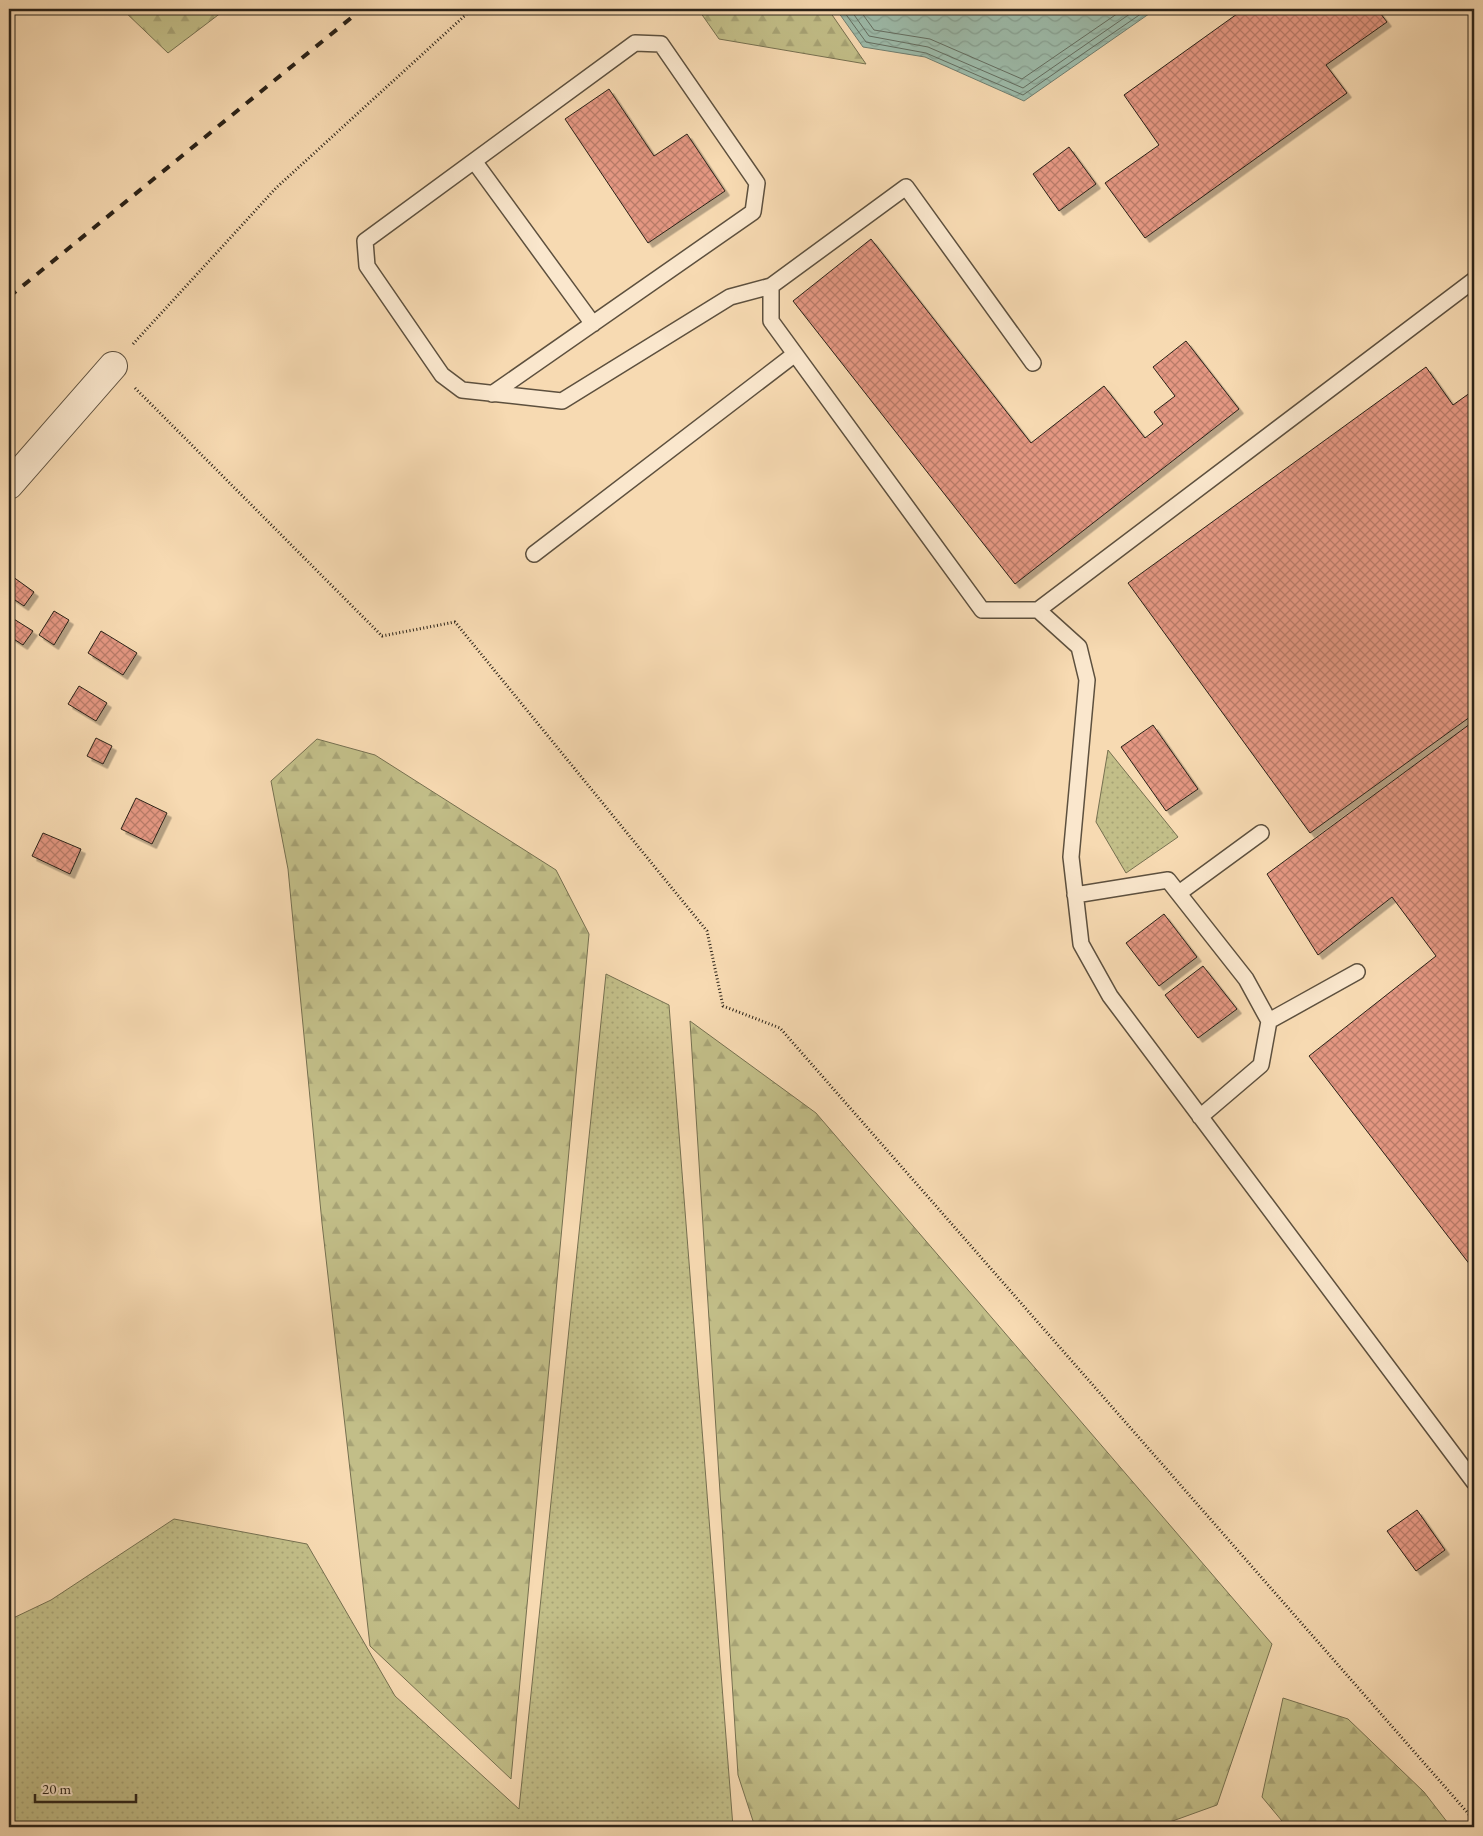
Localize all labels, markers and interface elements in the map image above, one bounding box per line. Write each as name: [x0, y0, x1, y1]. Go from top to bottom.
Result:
scale bar: [35, 1771, 136, 1803]
text: 20 m: [42, 1779, 71, 1798]

